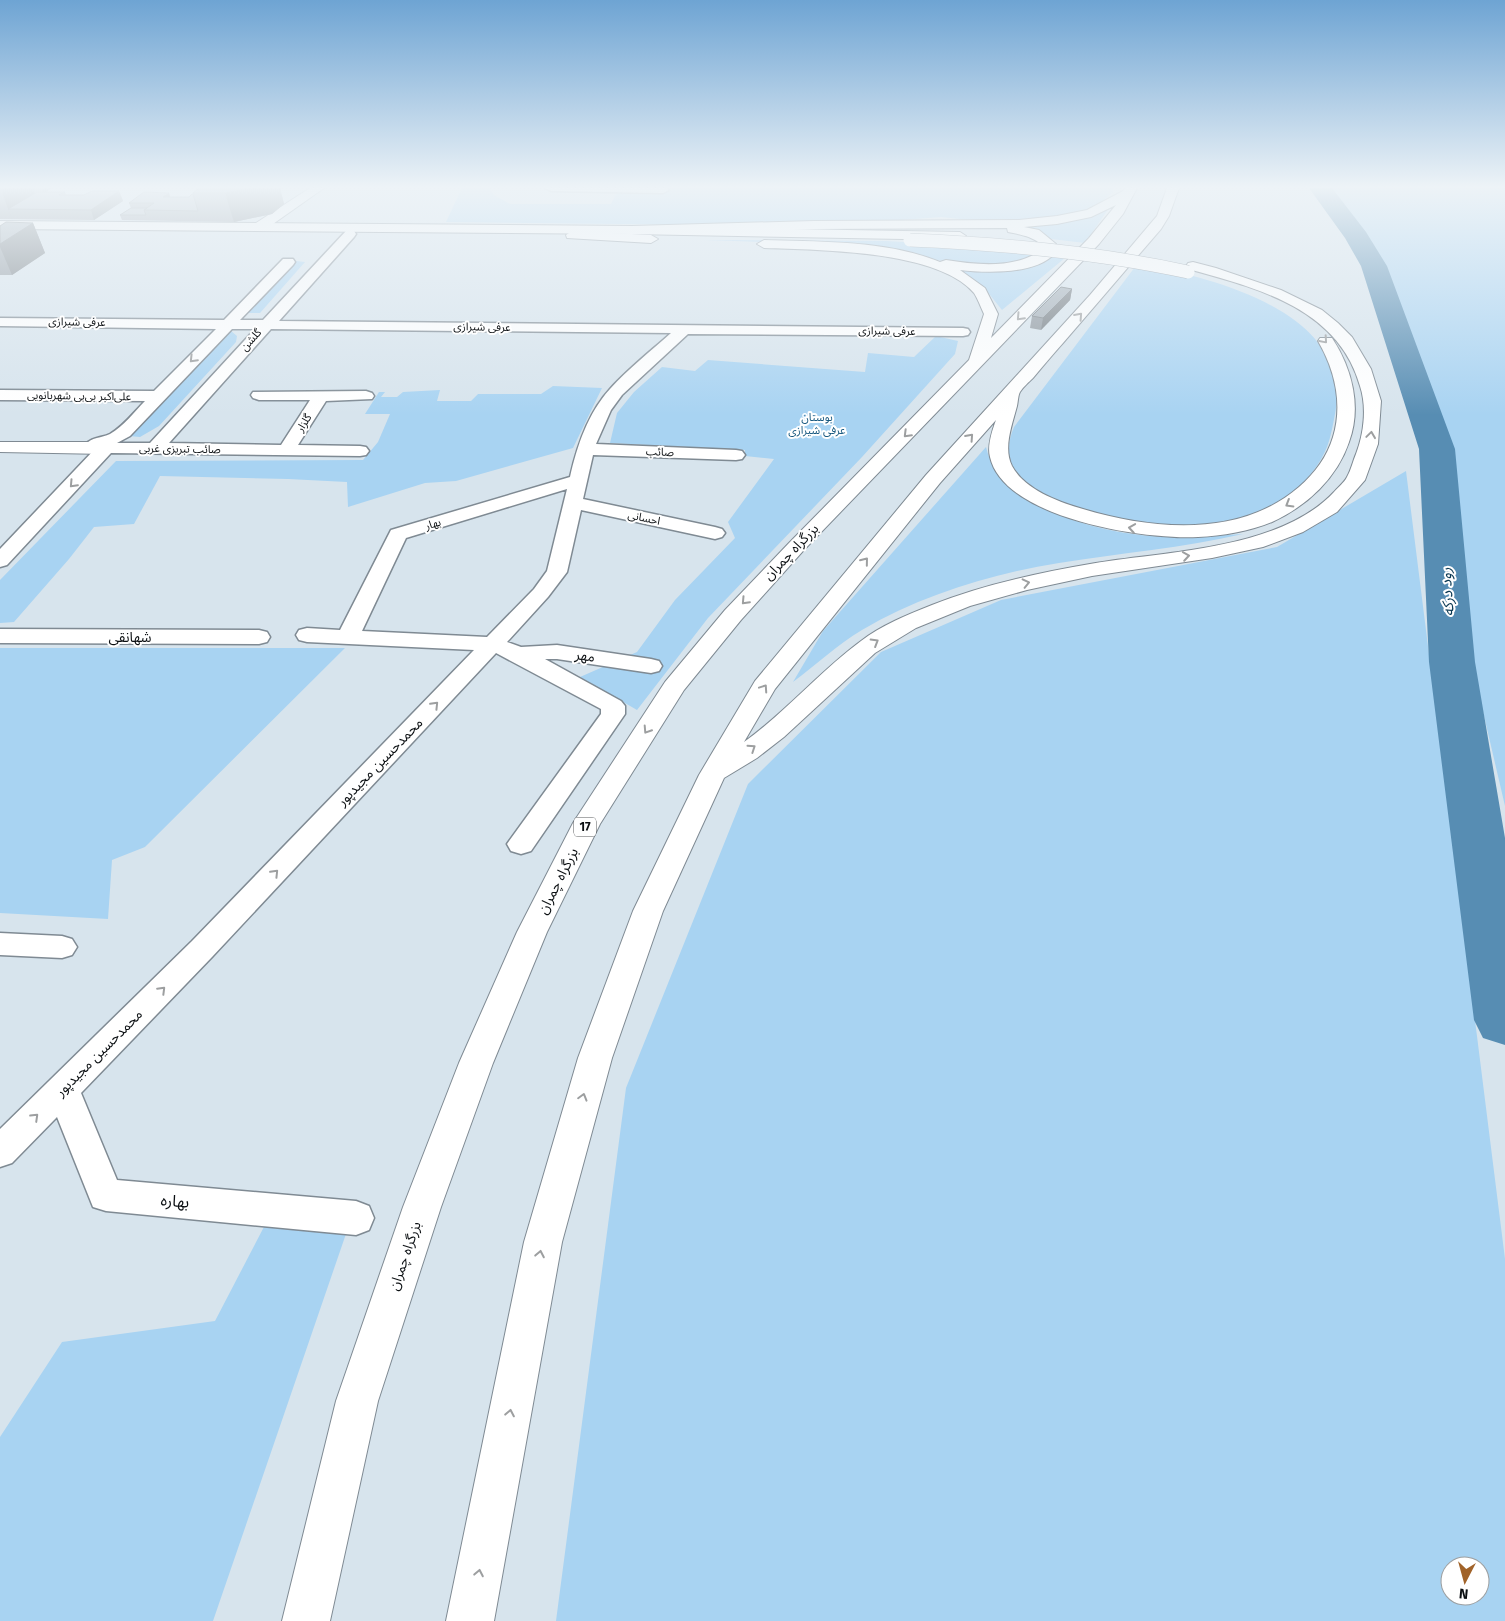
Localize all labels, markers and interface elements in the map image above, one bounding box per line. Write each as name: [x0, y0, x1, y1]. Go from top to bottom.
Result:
one-way arrow: [1017, 312, 1026, 321]
one-way arrow: [1073, 313, 1082, 322]
street label: عرفی شیرازی: [48, 315, 106, 329]
street label: عرفی شیرازی: [453, 320, 511, 334]
street label: عرفی شیرازی: [858, 324, 916, 338]
street label: گلشن: [238, 326, 265, 354]
one-way arrow: [1318, 334, 1327, 343]
one-way arrow: [190, 353, 199, 362]
street label: علی‌اکبر بی‌بی شهربانویی: [27, 389, 132, 403]
street label: گلزار: [293, 411, 315, 435]
park label: بوستان عرفی شیرازی: [788, 411, 846, 437]
one-way arrow: [904, 428, 913, 437]
one-way arrow: [1365, 430, 1375, 439]
one-way arrow: [964, 434, 973, 443]
street label: صائب تبریزی غربی: [139, 442, 221, 456]
street label: صائب: [646, 445, 674, 459]
one-way arrow: [70, 478, 79, 487]
one-way arrow: [1286, 497, 1295, 507]
street label: احسانی: [627, 508, 661, 528]
street label: بهار: [423, 515, 442, 533]
street label: بزرگراه چمران: [760, 520, 823, 585]
one-way arrow: [1128, 523, 1137, 533]
one-way arrow: [1181, 551, 1190, 561]
one-way arrow: [860, 558, 869, 567]
water label: رود درکه: [1436, 567, 1458, 617]
one-way arrow: [1021, 578, 1030, 589]
one-way arrow: [742, 595, 751, 604]
street label: شهانقی: [108, 629, 152, 646]
one-way arrow: [870, 639, 879, 649]
street label: مهر: [573, 646, 596, 666]
one-way arrow: [758, 684, 767, 694]
one-way arrow: [429, 701, 438, 710]
street label: محمدحسین مجیدپور: [333, 714, 427, 811]
one-way arrow: [644, 724, 653, 733]
one-way arrow: [746, 745, 756, 754]
road number: 17: [574, 818, 596, 836]
street label: بزرگراه چمران: [534, 845, 583, 917]
one-way arrow: [269, 870, 278, 879]
one-way arrow: [156, 987, 165, 996]
street label: محمدحسین مجیدپور: [51, 1006, 147, 1102]
one-way arrow: [578, 1094, 588, 1102]
one-way arrow: [29, 1114, 38, 1123]
street label: بهاره: [160, 1190, 190, 1212]
street label: بزرگراه چمران: [385, 1219, 426, 1293]
one-way arrow: [535, 1249, 545, 1258]
one-way arrow: [504, 1409, 514, 1418]
north arrow: [1440, 1556, 1490, 1606]
one-way arrow: [474, 1569, 484, 1578]
text: N: [1458, 1584, 1469, 1602]

